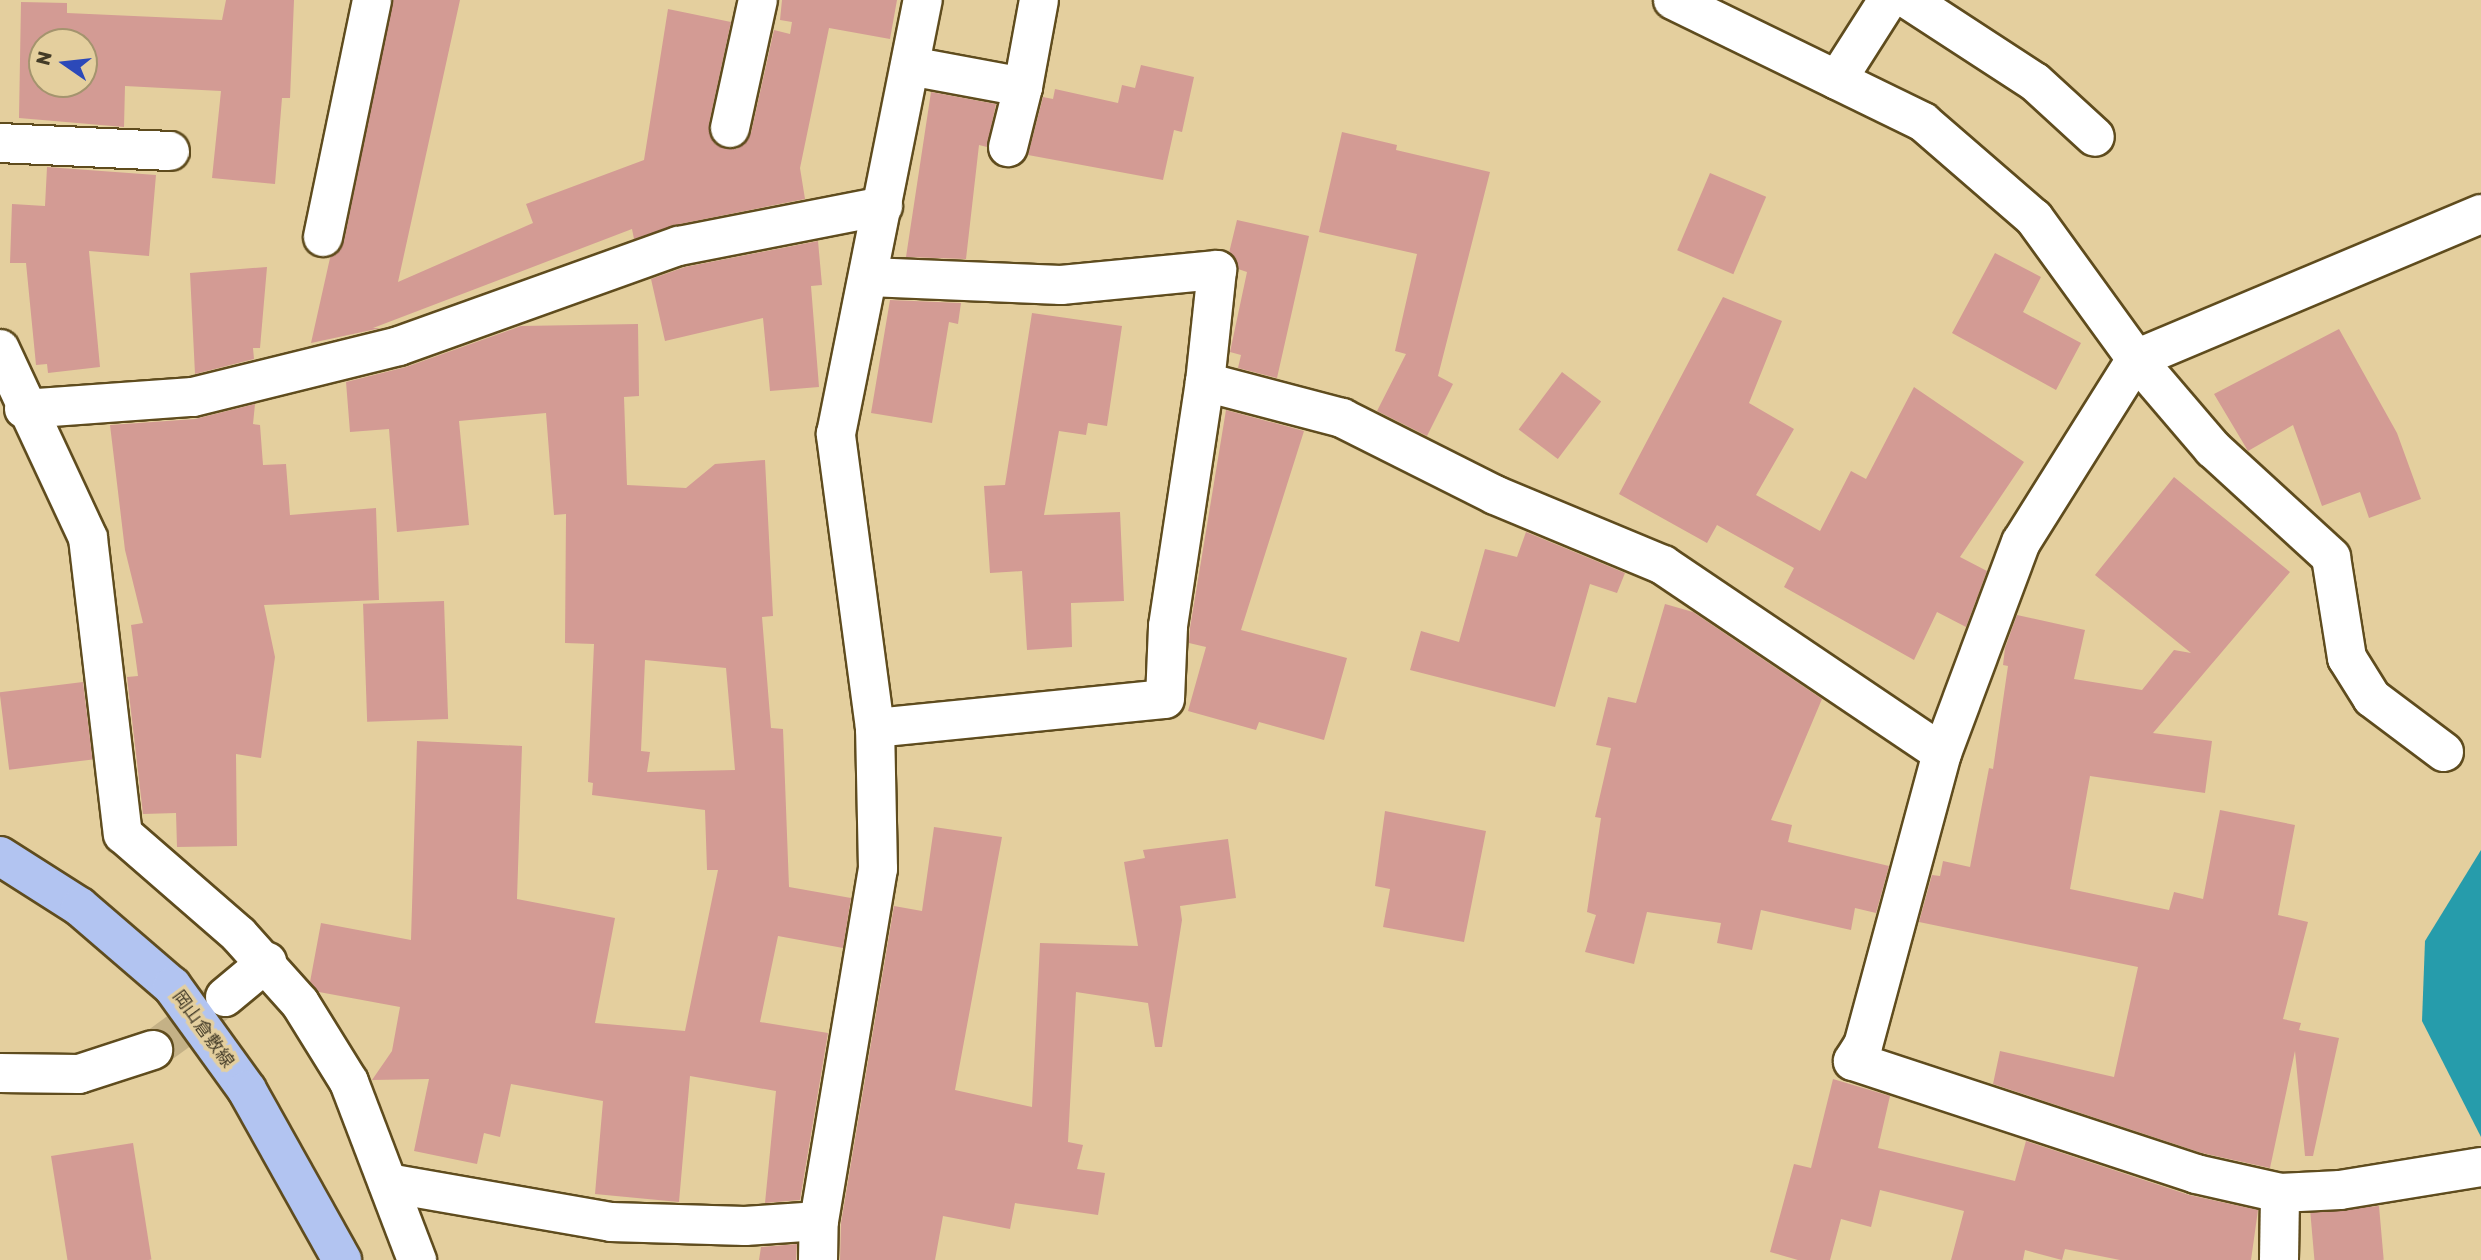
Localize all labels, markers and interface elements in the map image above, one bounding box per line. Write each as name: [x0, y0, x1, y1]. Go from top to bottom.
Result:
north arrow: [28, 28, 98, 98]
text: N: [31, 49, 57, 68]
street label: 岡山倉敷線: [168, 986, 238, 1072]

